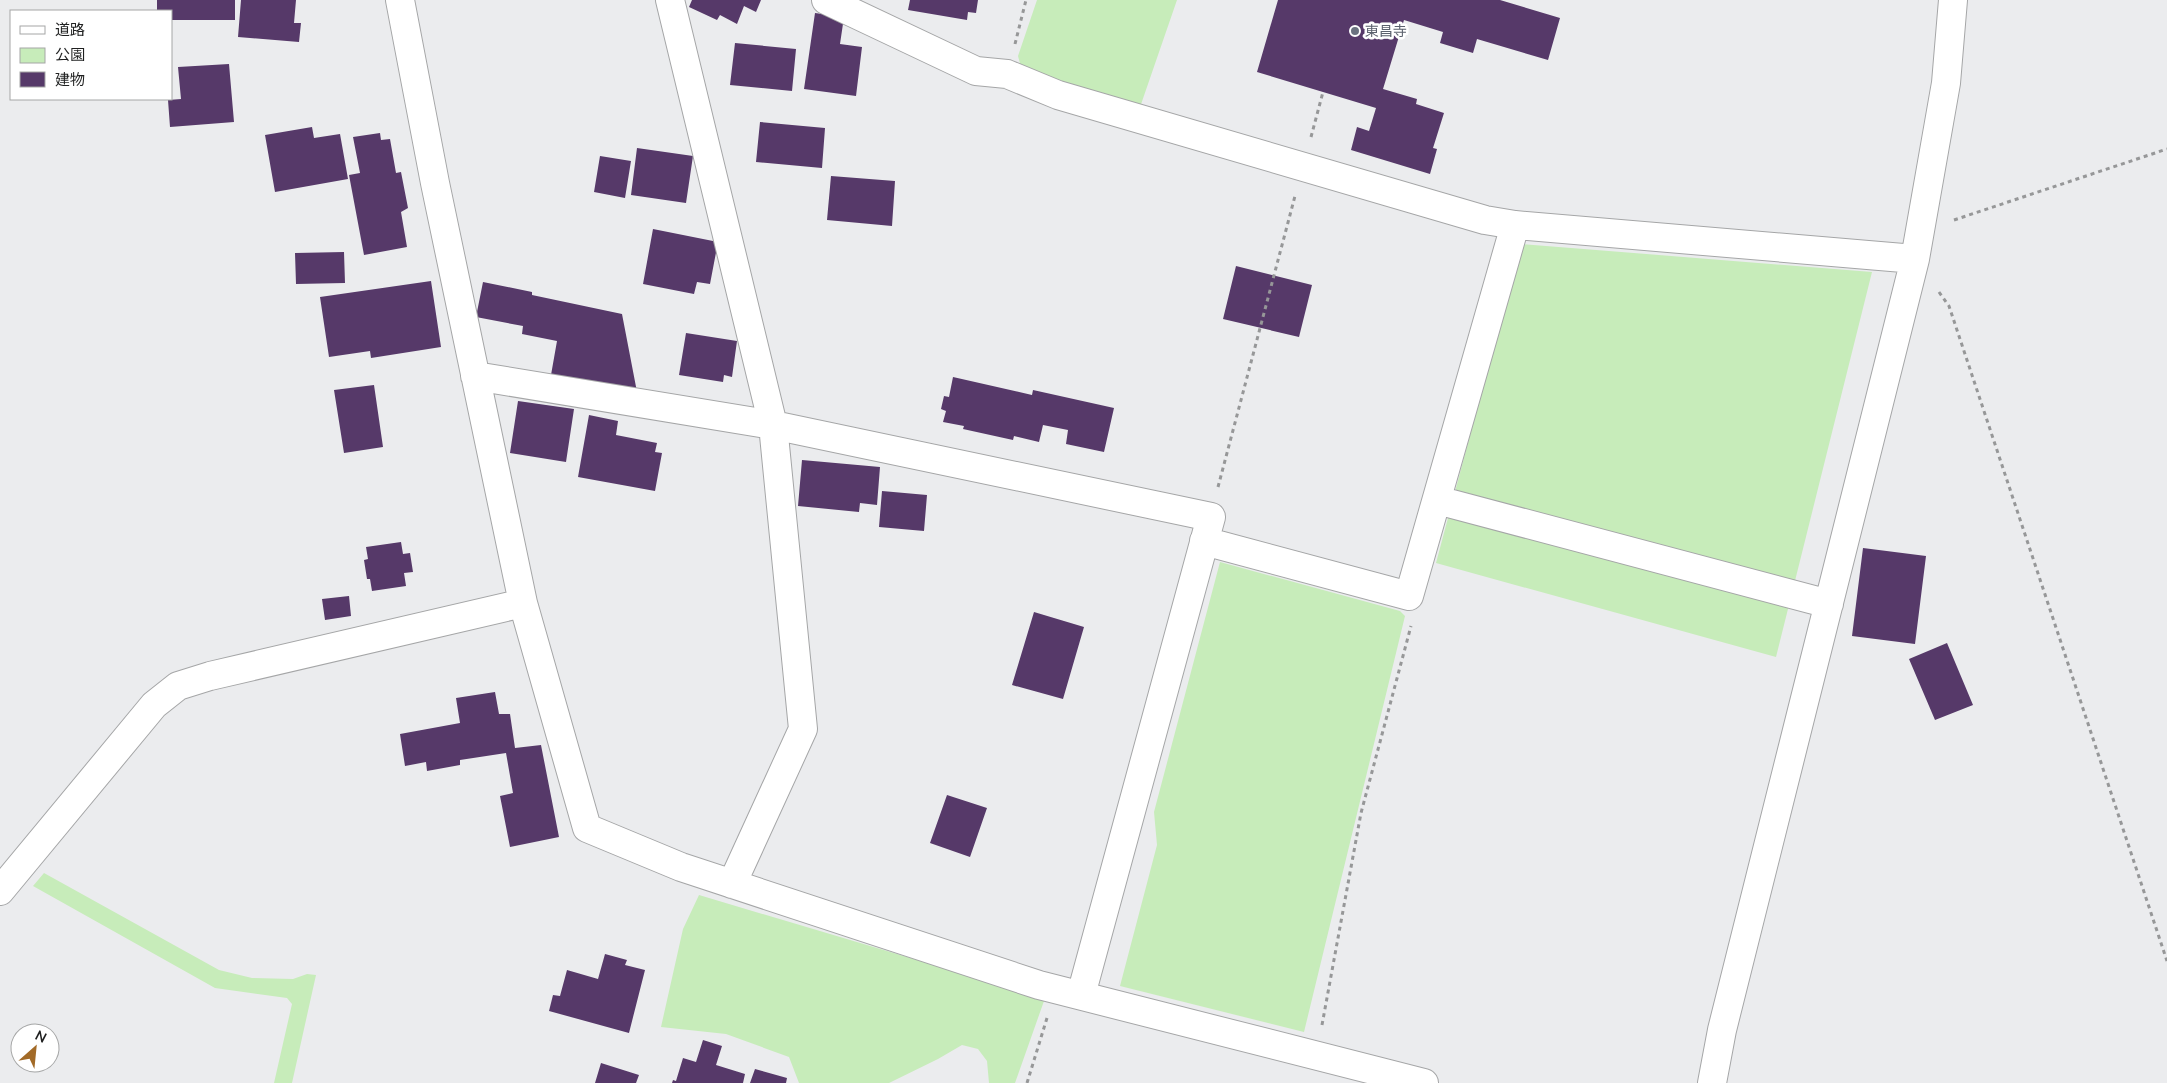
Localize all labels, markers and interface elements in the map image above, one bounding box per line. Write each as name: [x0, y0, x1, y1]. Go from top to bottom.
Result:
legend: [10, 10, 172, 100]
text: 道路: [55, 20, 85, 39]
place label: 東昌寺: [1365, 22, 1407, 40]
marker: 東昌寺: [1349, 25, 1361, 37]
text: 公園: [55, 45, 85, 64]
text: 建物: [55, 70, 85, 89]
north arrow: [10, 1023, 60, 1073]
text: N: [32, 1026, 50, 1047]

